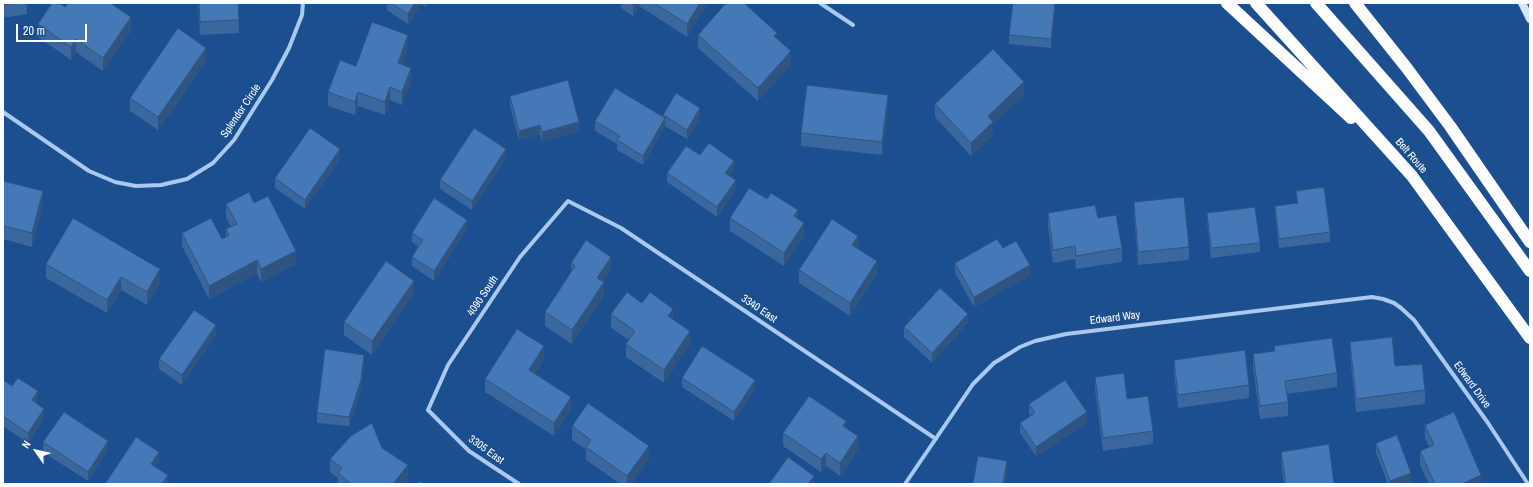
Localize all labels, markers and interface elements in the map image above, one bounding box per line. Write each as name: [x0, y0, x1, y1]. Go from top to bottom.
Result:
scale bar: [18, 16, 89, 42]
text: 20 m: [23, 23, 45, 39]
street label: Splendor Circle: [218, 82, 264, 140]
street label: Belt Route: [1392, 136, 1430, 176]
street label: 4090 South: [465, 273, 501, 319]
street label: 3340 East: [738, 292, 780, 326]
street label: Edward Way: [1089, 308, 1141, 328]
street label: Edward Drive: [1451, 359, 1493, 411]
north arrow: [16, 431, 56, 471]
street label: 3305 East: [466, 433, 506, 467]
text: N: [18, 438, 34, 451]

